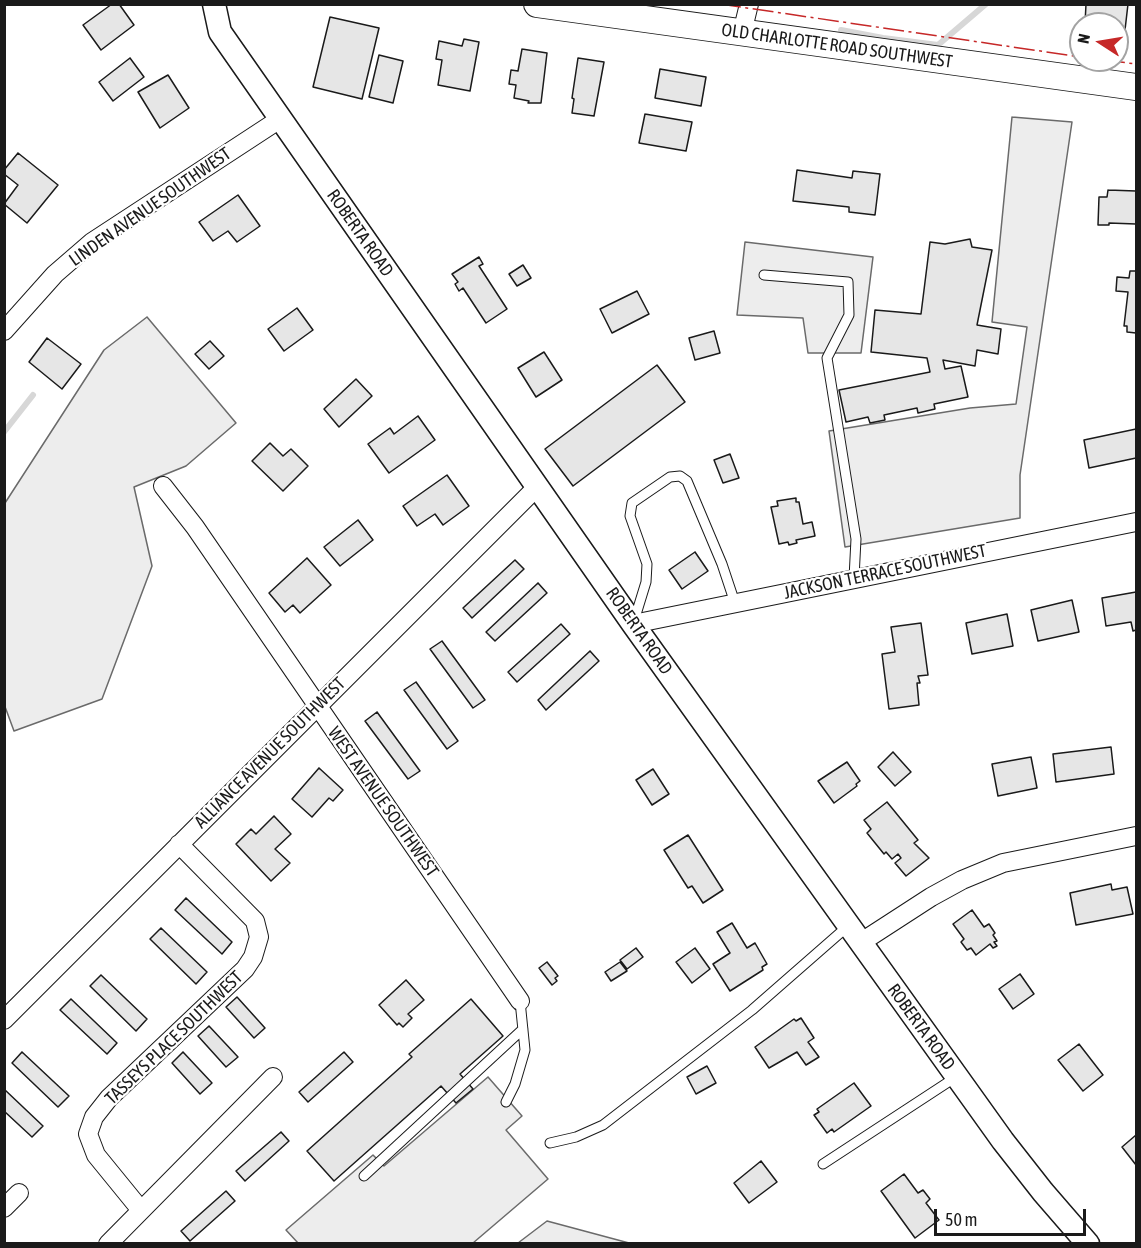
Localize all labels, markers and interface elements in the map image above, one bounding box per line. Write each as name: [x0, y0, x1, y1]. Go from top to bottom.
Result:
north arrow: [1069, 12, 1129, 72]
street label: OLD CHARLOTTE ROAD SOUTHWEST: [720, 19, 954, 73]
text: N: [1074, 32, 1093, 45]
street label: LINDEN AVENUE SOUTHWEST: [65, 143, 235, 271]
street label: ROBERTA ROAD: [322, 185, 398, 281]
street label: JACKSON TERRACE SOUTHWEST: [782, 540, 988, 604]
street label: ROBERTA ROAD: [601, 583, 677, 679]
street label: ALLIANCE AVENUE SOUTHWEST: [190, 673, 350, 833]
street label: WEST AVENUE SOUTHWEST: [323, 723, 443, 881]
street label: TASSEYS PLACE SOUTHWEST: [101, 967, 247, 1109]
street label: ROBERTA ROAD: [883, 980, 959, 1074]
scale bar: [937, 1197, 1088, 1235]
text: 50 m: [945, 1209, 977, 1230]

